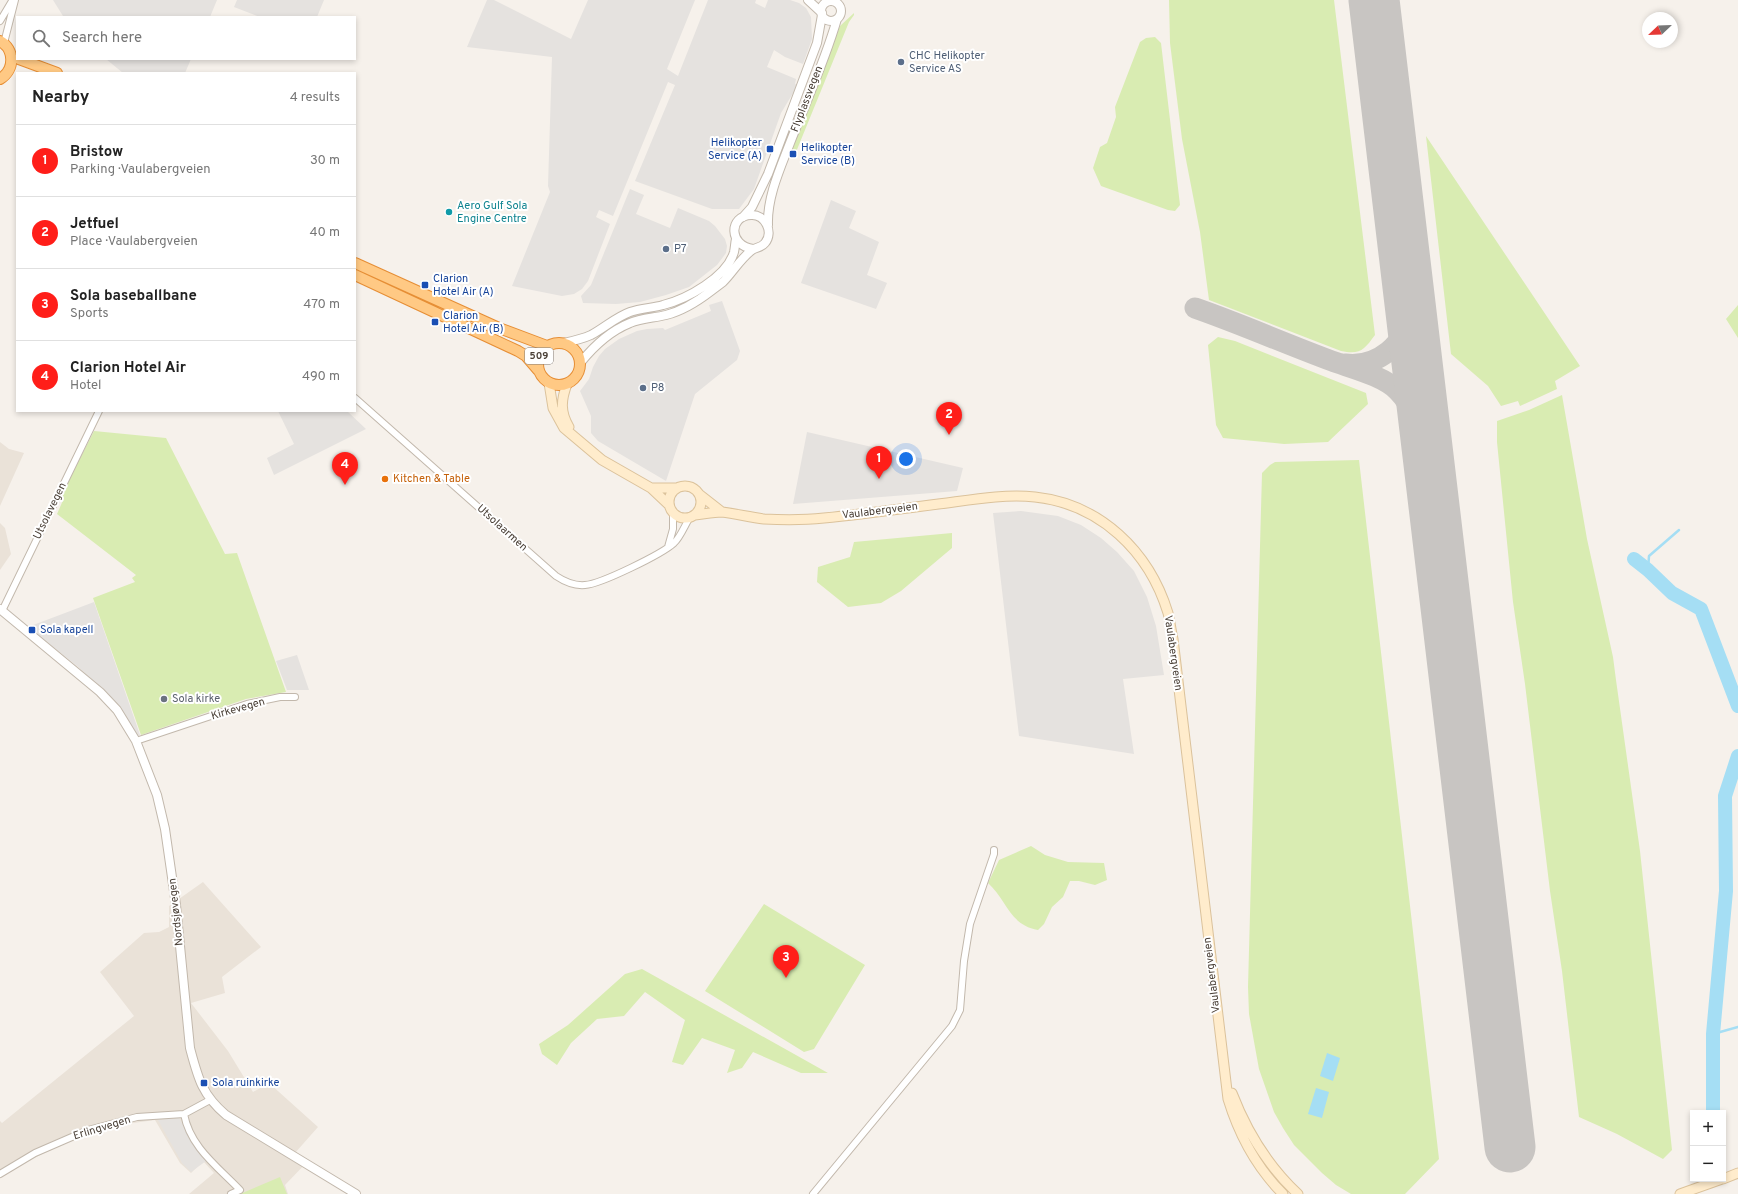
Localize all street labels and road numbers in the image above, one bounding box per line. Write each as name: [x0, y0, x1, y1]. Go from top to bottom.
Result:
street label: Flyplassvegen: [788, 64, 826, 134]
road number: 509: [525, 348, 553, 364]
street label: Utsolavegen: [30, 480, 70, 542]
street label: Vaulabergveien: [841, 499, 919, 523]
street label: Utsolaarmen: [474, 502, 530, 554]
street label: Vaulabergveien: [1161, 614, 1185, 692]
street label: Kirkevegen: [209, 695, 267, 723]
street label: Nordsjøvegen: [165, 877, 187, 947]
street label: Vaulabergveien: [1200, 936, 1224, 1014]
street label: Erlingvegen: [72, 1113, 132, 1143]

